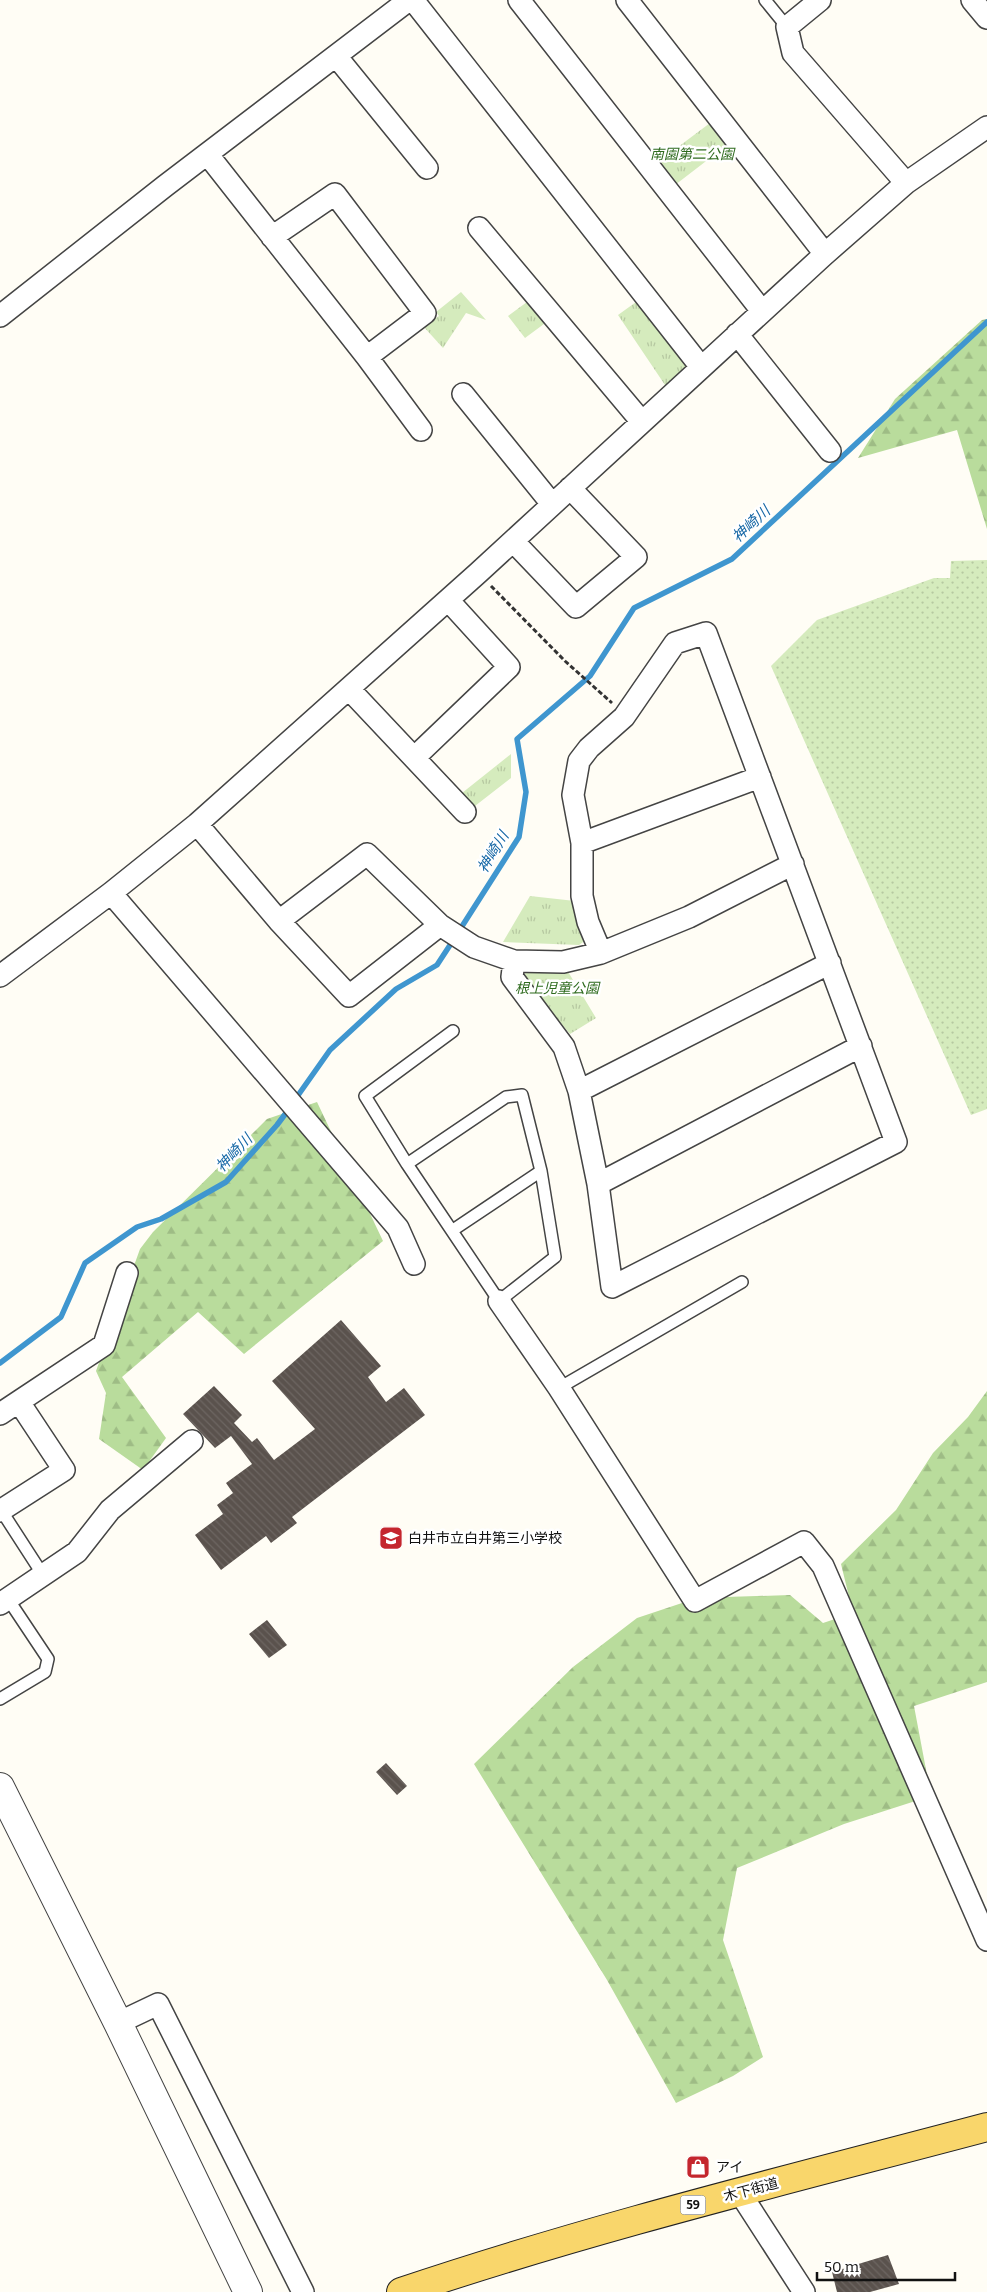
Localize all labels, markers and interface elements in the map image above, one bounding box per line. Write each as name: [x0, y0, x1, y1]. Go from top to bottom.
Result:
park label: 南園第二公園: [650, 146, 736, 163]
water label: 神崎川: [728, 501, 775, 546]
water label: 神崎川: [474, 826, 513, 876]
park label: 根上児童公園: [515, 980, 601, 997]
water label: 神崎川: [212, 1129, 257, 1176]
school or university icon: 白井市立白井第三小学校: [378, 1525, 404, 1551]
place label: 白井市立白井第三小学校: [408, 1530, 562, 1547]
shop icon: アイ: [685, 2154, 711, 2180]
place label: アイ: [716, 2159, 743, 2176]
street label: 木下街道: [722, 2175, 780, 2205]
road number: 59: [680, 2196, 706, 2214]
scale bar: [817, 2250, 954, 2282]
text: 50 m: [824, 2258, 860, 2276]

